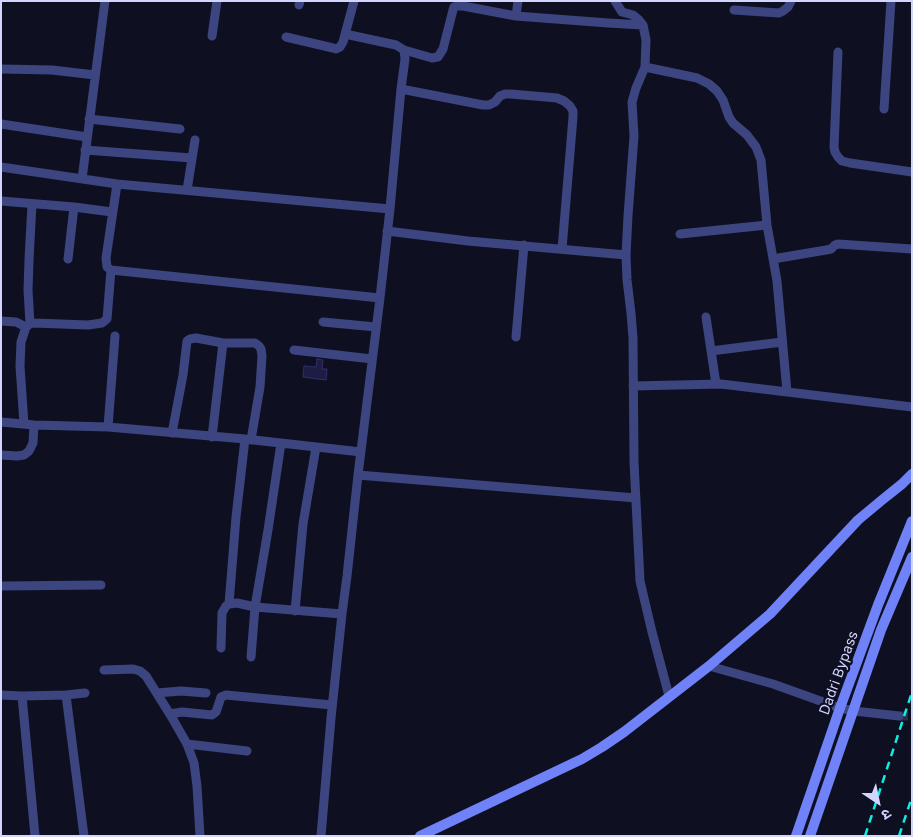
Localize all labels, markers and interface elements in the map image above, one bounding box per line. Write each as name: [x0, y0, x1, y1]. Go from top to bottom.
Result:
street label: Dadri Bypass: [816, 629, 862, 717]
north arrow: [853, 777, 903, 827]
text: उ: [879, 806, 895, 824]

